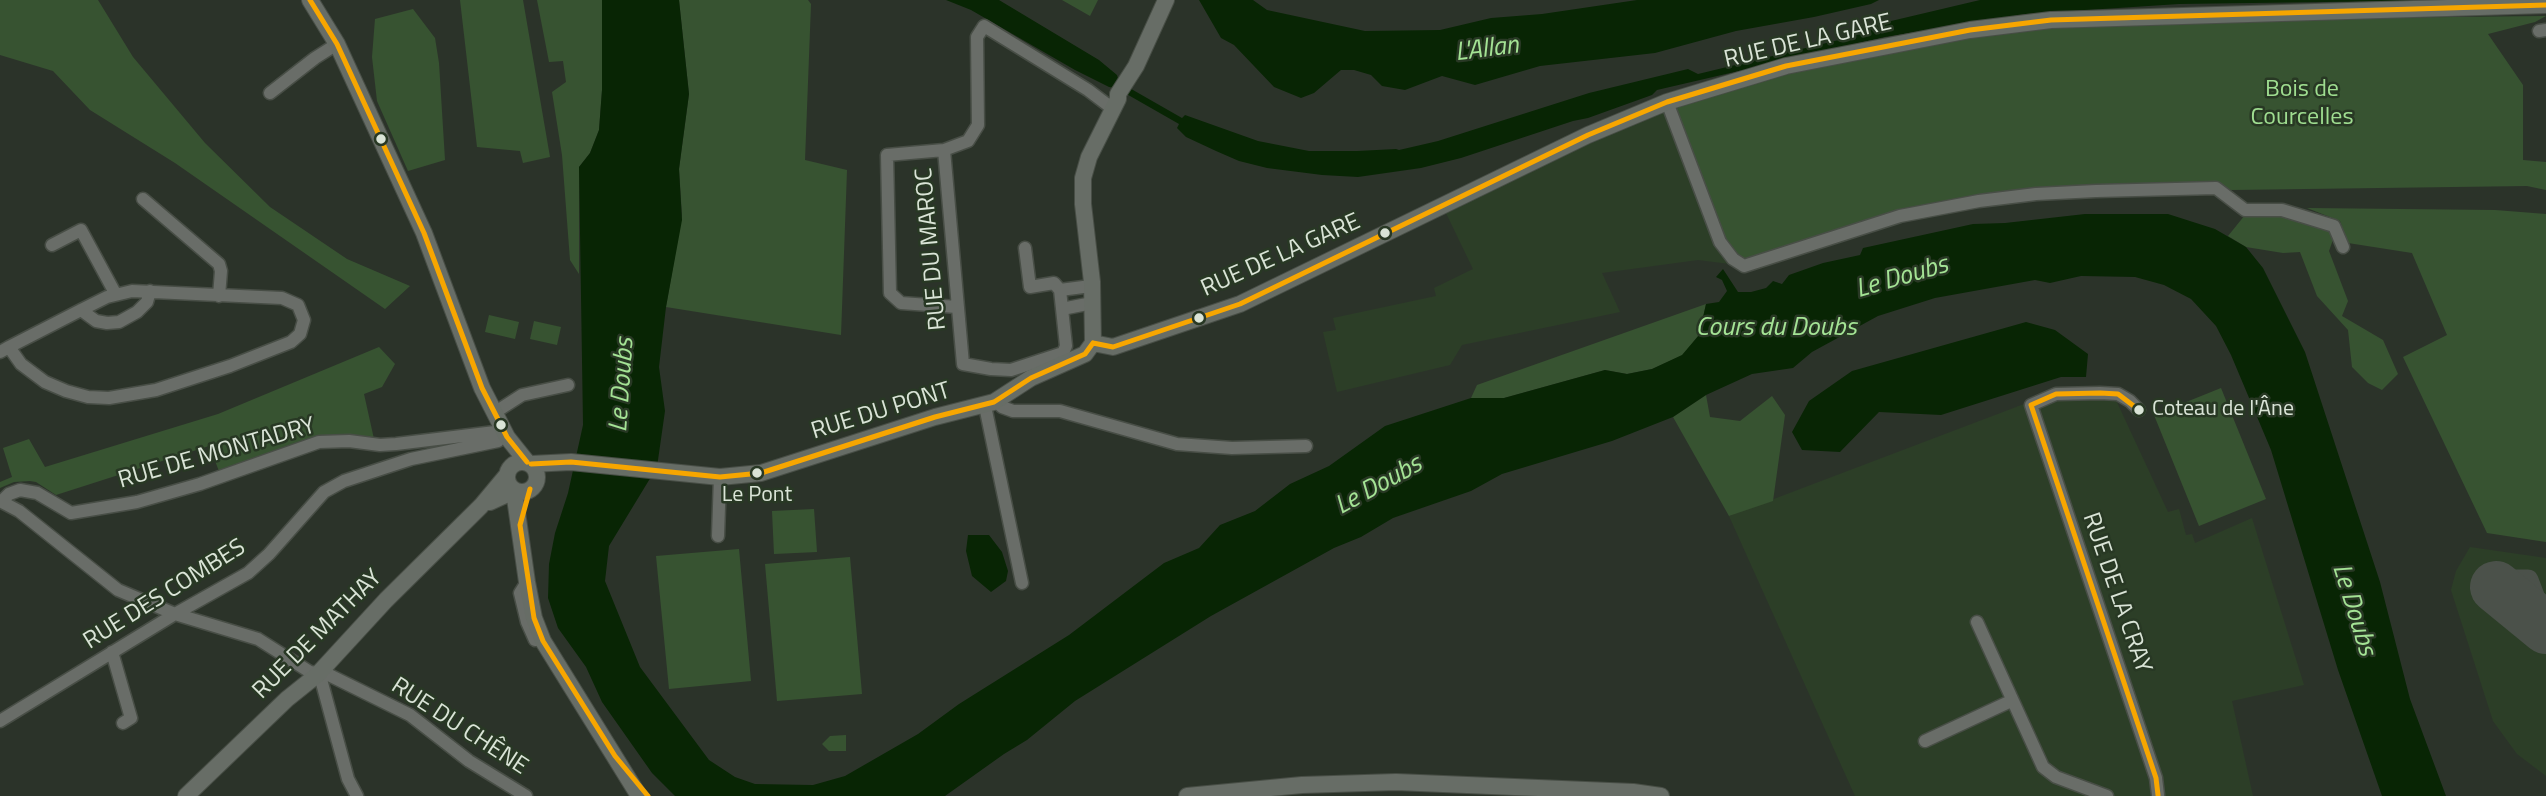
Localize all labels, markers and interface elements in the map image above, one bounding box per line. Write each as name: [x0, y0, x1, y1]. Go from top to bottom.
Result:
street label: RUE DE LA GARE: [1721, 9, 1895, 75]
water label: L'Allan: [1454, 31, 1520, 69]
park label: Bois de Courcelles: [2250, 76, 2354, 132]
unlabelled marker: [374, 132, 388, 146]
street label: RUE DU MAROC: [911, 166, 953, 332]
street label: RUE DE LA GARE: [1197, 208, 1365, 304]
unlabelled marker: [1378, 226, 1392, 240]
water label: Le Doubs: [1852, 250, 1952, 306]
unlabelled marker: [1192, 311, 1206, 325]
water label: Cours du Doubs: [1695, 313, 1857, 345]
water label: Le Doubs: [604, 337, 642, 433]
street label: RUE DU PONT: [808, 377, 954, 447]
place label: Coteau de l'Âne: [2152, 397, 2294, 423]
marker: Coteau de l'Âne: [2132, 403, 2146, 417]
street label: RUE DE MONTADRY: [115, 412, 319, 496]
unlabelled marker: [494, 418, 508, 432]
water label: Le Doubs: [1330, 449, 1428, 523]
marker: Le Pont: [750, 466, 764, 480]
place label: Le Pont: [722, 483, 792, 509]
street label: RUE DE LA CRAY: [2075, 509, 2157, 677]
street label: RUE DES COMBES: [79, 534, 251, 656]
water label: Le Doubs: [2324, 560, 2382, 660]
street label: RUE DE MATHAY: [247, 564, 389, 706]
street label: RUE DU CHÊNE: [385, 672, 533, 782]

